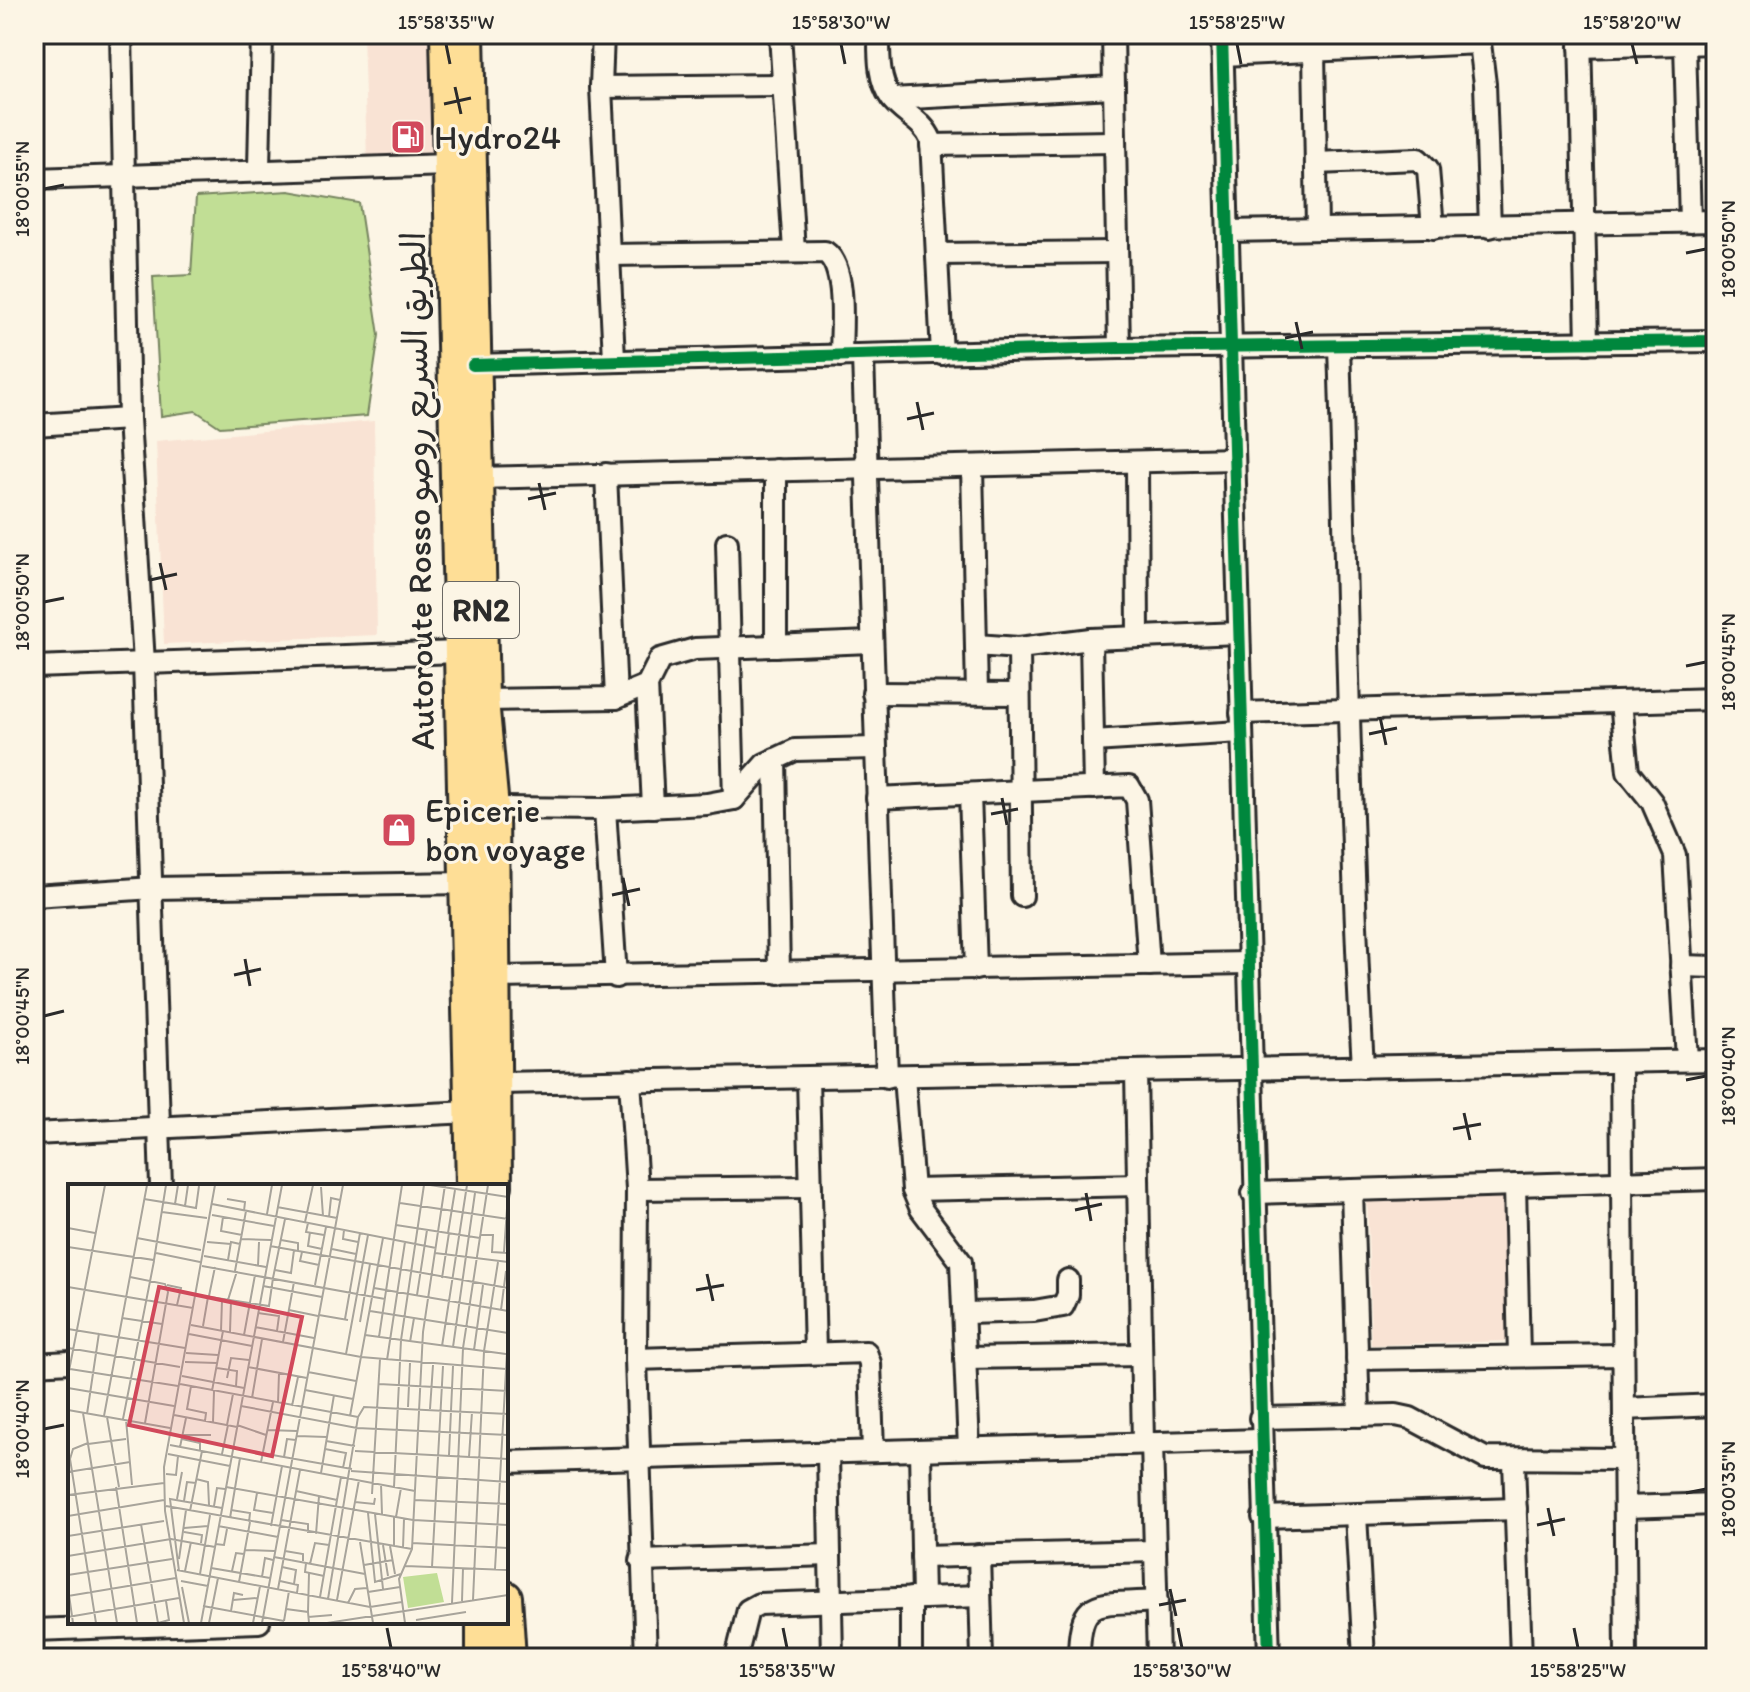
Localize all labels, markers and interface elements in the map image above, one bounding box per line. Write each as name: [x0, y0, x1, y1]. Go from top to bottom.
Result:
text: 15°58'35"W: [398, 10, 494, 34]
text: 15°58'30"W: [792, 10, 890, 34]
text: 15°58'25"W: [1189, 10, 1285, 34]
text: 15°58'20"W: [1583, 10, 1681, 34]
place label: Hydro24: [434, 117, 561, 158]
fuel station icon: Hydro24: [389, 118, 427, 156]
text: 18°00'55"N: [10, 141, 34, 237]
text: 18°00'50"N: [1716, 200, 1740, 298]
street label: Autoroute Rosso الطريق السريع روصو: [393, 231, 447, 750]
text: 18°00'50"N: [10, 553, 34, 651]
road number: RN2: [443, 582, 519, 638]
text: 18°00'45"N: [1716, 613, 1740, 711]
place label: Epicerie bon voyage: [425, 790, 586, 870]
shop icon: Epicerie bon voyage: [380, 811, 418, 849]
text: 18°00'45"N: [10, 967, 34, 1065]
text: 18°00'40"N: [1716, 1026, 1740, 1126]
inset map: [68, 1184, 508, 1624]
text: 18°00'40"N: [10, 1379, 34, 1479]
text: 18°00'35"N: [1716, 1441, 1740, 1537]
text: 15°58'40"W: [341, 1658, 441, 1682]
text: 15°58'35"W: [739, 1658, 835, 1682]
text: 15°58'30"W: [1133, 1658, 1231, 1682]
text: 15°58'25"W: [1530, 1658, 1626, 1682]

